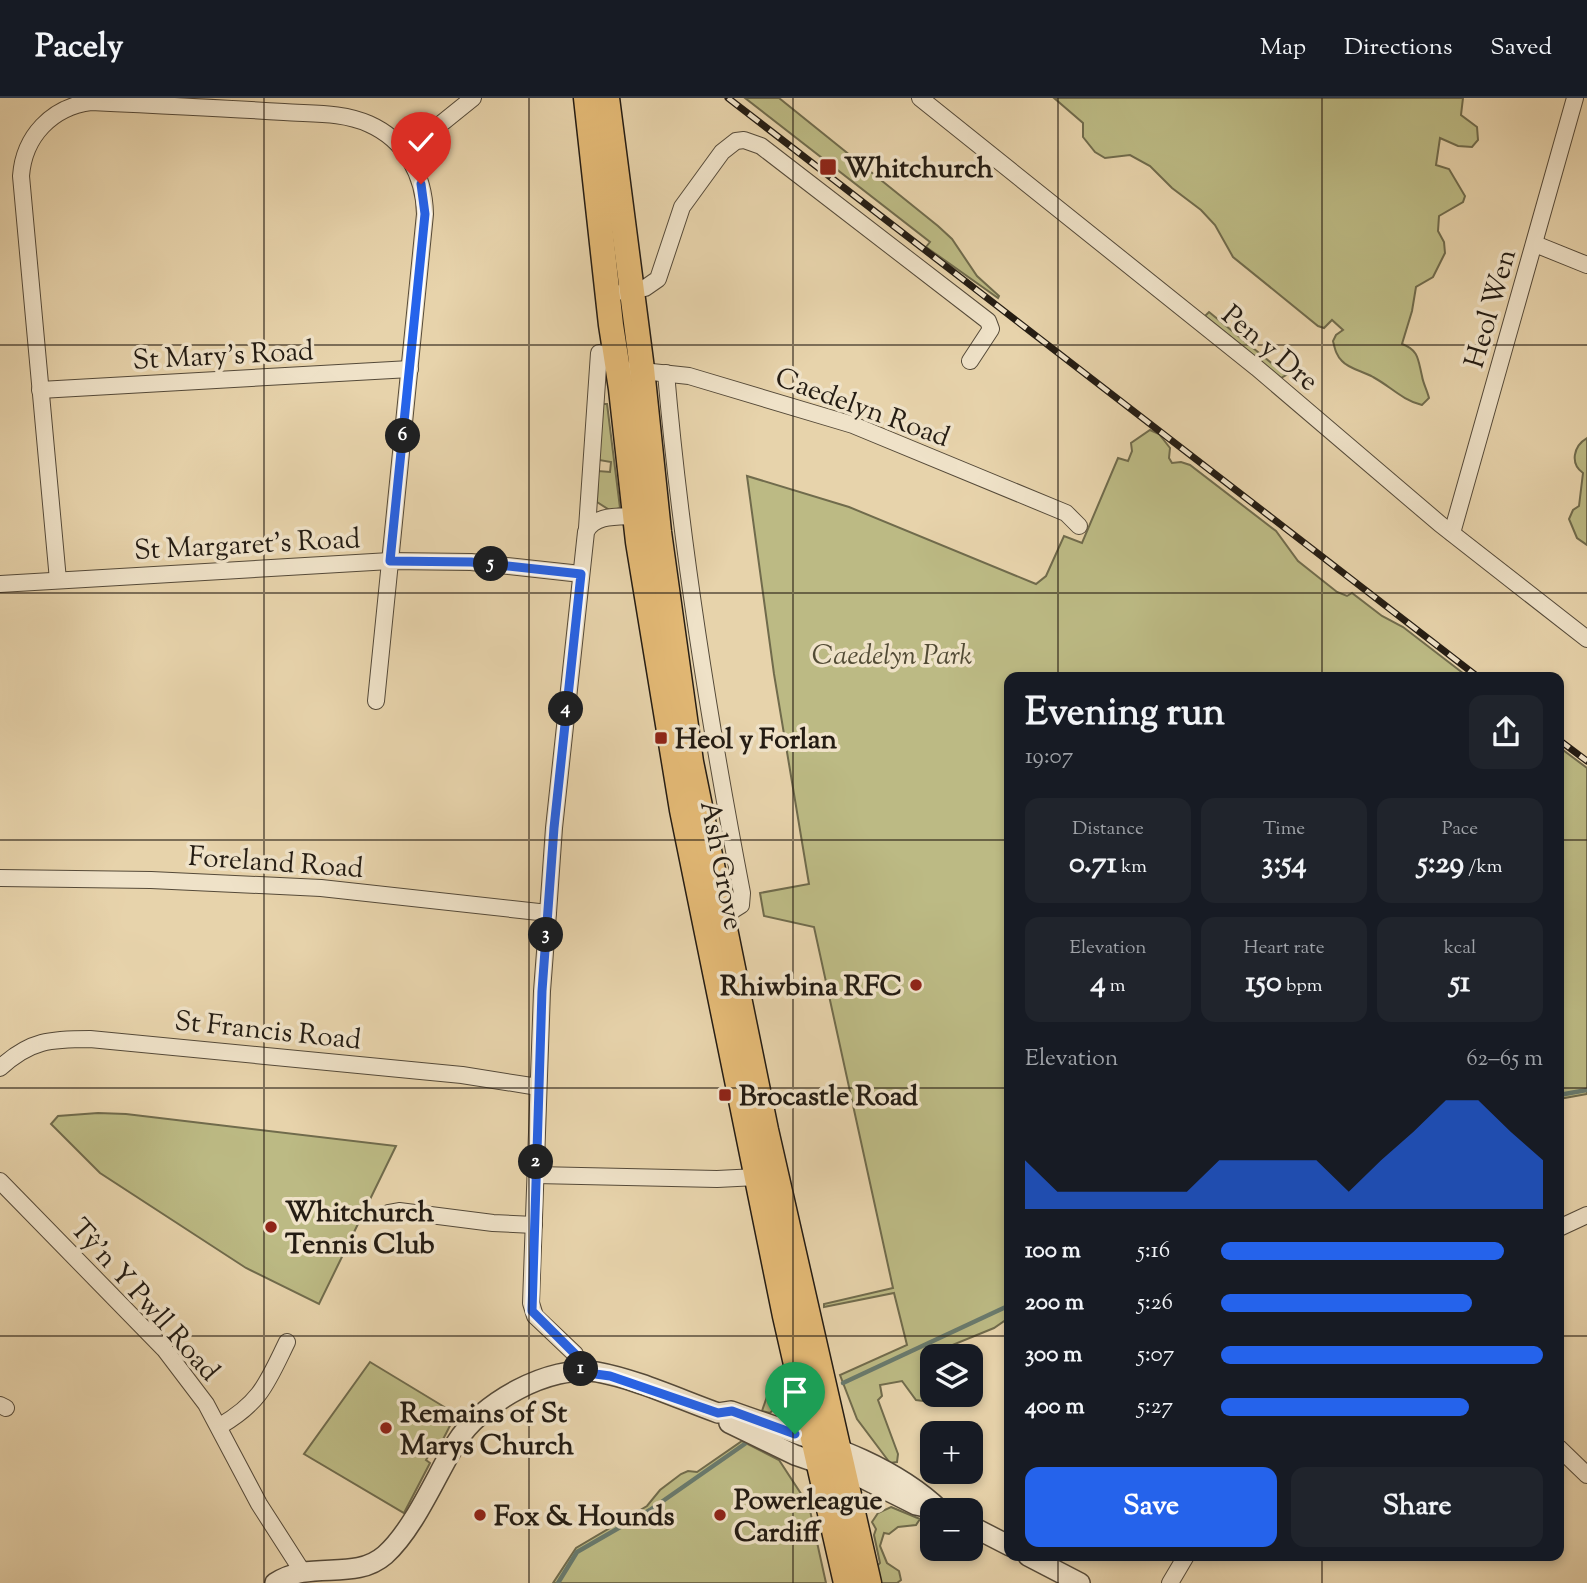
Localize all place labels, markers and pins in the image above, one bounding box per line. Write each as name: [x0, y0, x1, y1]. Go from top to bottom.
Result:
pin: [391, 112, 451, 184]
place label: Whitchurch: [844, 150, 994, 190]
marker: Whitchurch: [818, 157, 838, 177]
pin: 6: [386, 418, 420, 454]
pin: 5: [474, 546, 508, 582]
pin: 4: [548, 692, 584, 726]
place label: Heol y Forlan: [675, 721, 838, 761]
marker: Heol y Forlan: [653, 730, 669, 746]
pin: 3: [528, 918, 564, 952]
place label: Rhiwbina RFC: [720, 968, 902, 1008]
marker: Rhiwbina RFC: [908, 977, 924, 993]
place label: Brocastle Road: [739, 1078, 918, 1118]
marker: Brocastle Road: [717, 1087, 733, 1103]
pin: 2: [518, 1144, 554, 1180]
place label: Whitchurch Tennis Club: [285, 1194, 435, 1266]
marker: Whitchurch Tennis Club: [263, 1219, 279, 1235]
pin: 1: [564, 1352, 598, 1386]
pin: [765, 1362, 825, 1434]
place label: Remains of St Marys Church: [400, 1395, 575, 1467]
marker: Remains of St Marys Church: [378, 1420, 394, 1436]
place label: Powerleague Cardiff: [734, 1482, 883, 1554]
place label: Fox & Hounds: [494, 1498, 675, 1538]
marker: Fox & Hounds: [472, 1507, 488, 1523]
marker: Powerleague Cardiff: [712, 1507, 728, 1523]

